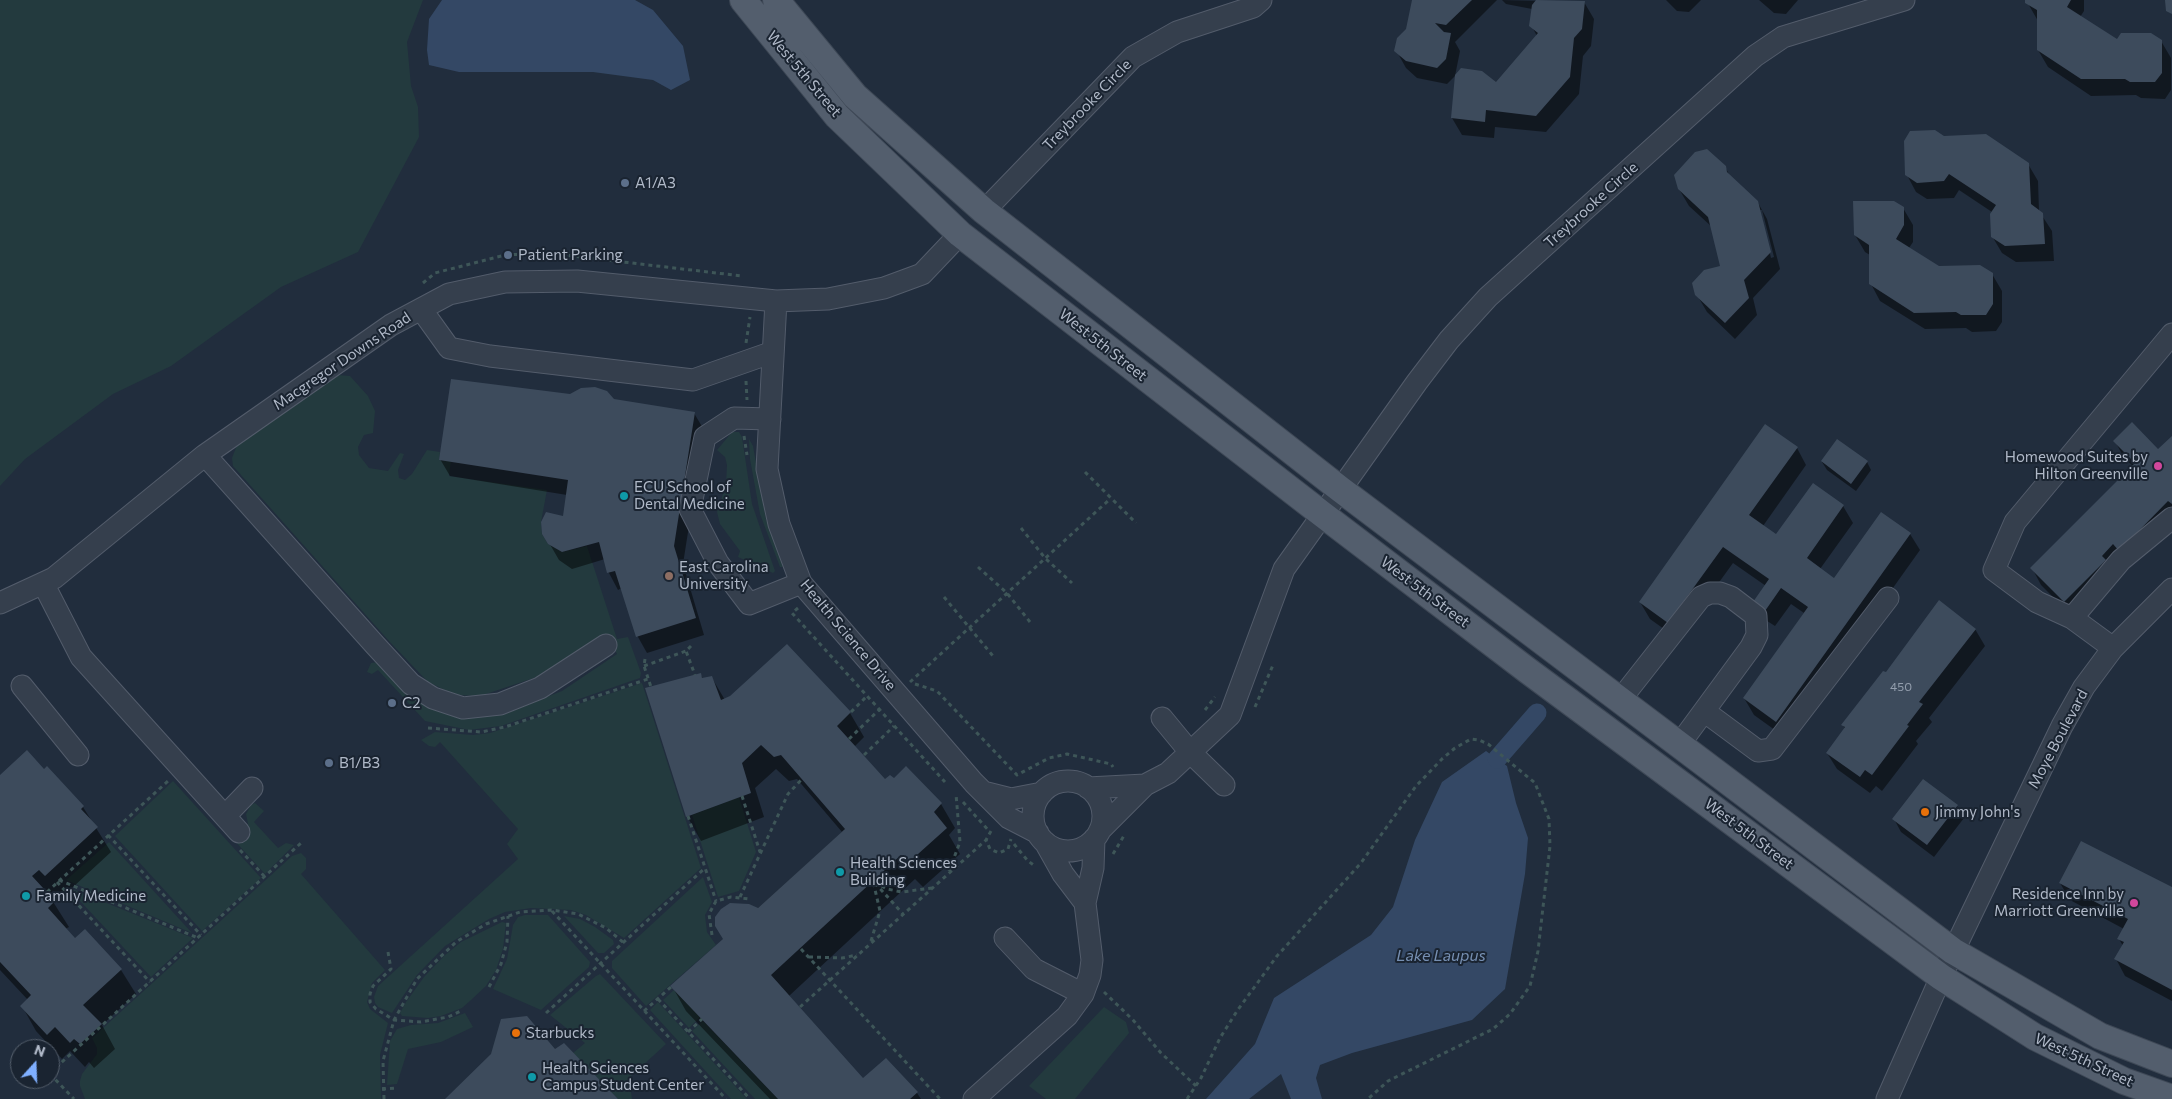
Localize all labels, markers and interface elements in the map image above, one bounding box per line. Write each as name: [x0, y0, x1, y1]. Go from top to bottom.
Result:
street label: West 5th Street: [763, 27, 845, 121]
street label: Treybrooke Circle: [1039, 56, 1135, 154]
street label: Treybrooke Circle: [1541, 158, 1641, 252]
place label: A1/A3: [635, 174, 676, 192]
marker: A1/A3: [619, 177, 631, 189]
place label: Patient Parking: [518, 246, 623, 264]
marker: Patient Parking: [502, 249, 514, 261]
street label: West 5th Street: [1055, 305, 1151, 385]
street label: Macgregor Downs Road: [270, 308, 414, 414]
place label: Homewood Suites by Hilton Greenville: [2005, 448, 2148, 483]
marker: Homewood Suites by Hilton Greenville: [2152, 460, 2164, 472]
place label: ECU School of Dental Medicine: [634, 478, 745, 513]
marker: ECU School of Dental Medicine: [618, 490, 630, 502]
street label: West 5th Street: [1377, 553, 1473, 631]
place label: East Carolina University: [679, 558, 768, 593]
marker: East Carolina University: [663, 570, 675, 582]
street label: Health Science Drive: [796, 576, 900, 694]
house number: 450: [1890, 680, 1912, 694]
street label: Moye Boulevard: [2024, 686, 2092, 792]
place label: C2: [402, 694, 421, 712]
marker: C2: [386, 697, 398, 709]
place label: B1/B3: [339, 754, 380, 772]
marker: B1/B3: [323, 757, 335, 769]
street label: West 5th Street: [1701, 795, 1797, 873]
place label: Jimmy John's: [1935, 803, 2020, 821]
marker: Jimmy John's: [1919, 806, 1931, 818]
place label: Health Sciences Building: [850, 854, 957, 889]
marker: Health Sciences Building: [834, 866, 846, 878]
place label: Residence Inn by Marriott Greenville: [1994, 885, 2124, 920]
place label: Family Medicine: [36, 887, 146, 905]
marker: Family Medicine: [20, 890, 32, 902]
marker: Residence Inn by Marriott Greenville: [2128, 897, 2140, 909]
water label: Lake Laupus: [1396, 946, 1486, 966]
place label: Starbucks: [526, 1024, 594, 1042]
marker: Starbucks: [510, 1027, 522, 1039]
street label: West 5th Street: [2032, 1029, 2136, 1091]
north arrow: [10, 1039, 60, 1089]
text: N: [32, 1041, 48, 1060]
place label: Health Sciences Campus Student Center: [542, 1059, 704, 1094]
marker: Health Sciences Campus Student Center: [526, 1071, 538, 1083]

